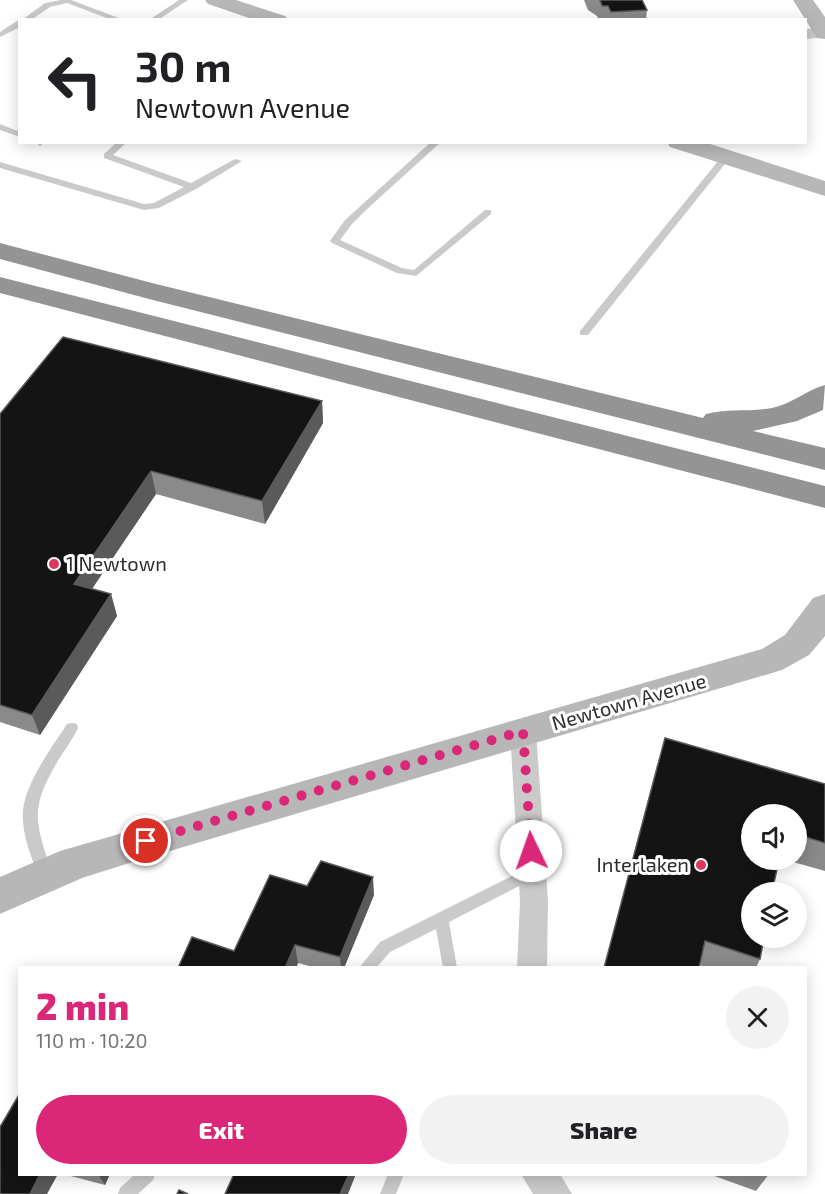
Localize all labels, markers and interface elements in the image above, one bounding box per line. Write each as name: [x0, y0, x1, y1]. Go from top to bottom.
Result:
text: 30 m: [135, 40, 231, 90]
icon: left: [36, 42, 114, 120]
text: Newtown Avenue: [135, 91, 350, 123]
place label: 1 Newtown: [66, 551, 167, 575]
marker: 1 Newtown: [47, 557, 61, 571]
street label: Newtown Avenue: [549, 668, 709, 735]
map controls: [741, 804, 807, 948]
button: sound: [741, 804, 807, 870]
pin: [120, 815, 171, 866]
position arrow: [499, 819, 563, 883]
icon: arrive: [129, 824, 162, 857]
place label: Interlaken: [597, 852, 689, 876]
marker: Interlaken: [694, 858, 708, 872]
button: layers: [741, 882, 807, 948]
text: 2 min: [36, 984, 129, 1027]
button: close: [726, 986, 789, 1049]
text: 110 m · 10:20: [36, 1028, 148, 1052]
button: Exit: [36, 1095, 407, 1164]
button: Share: [419, 1095, 789, 1164]

